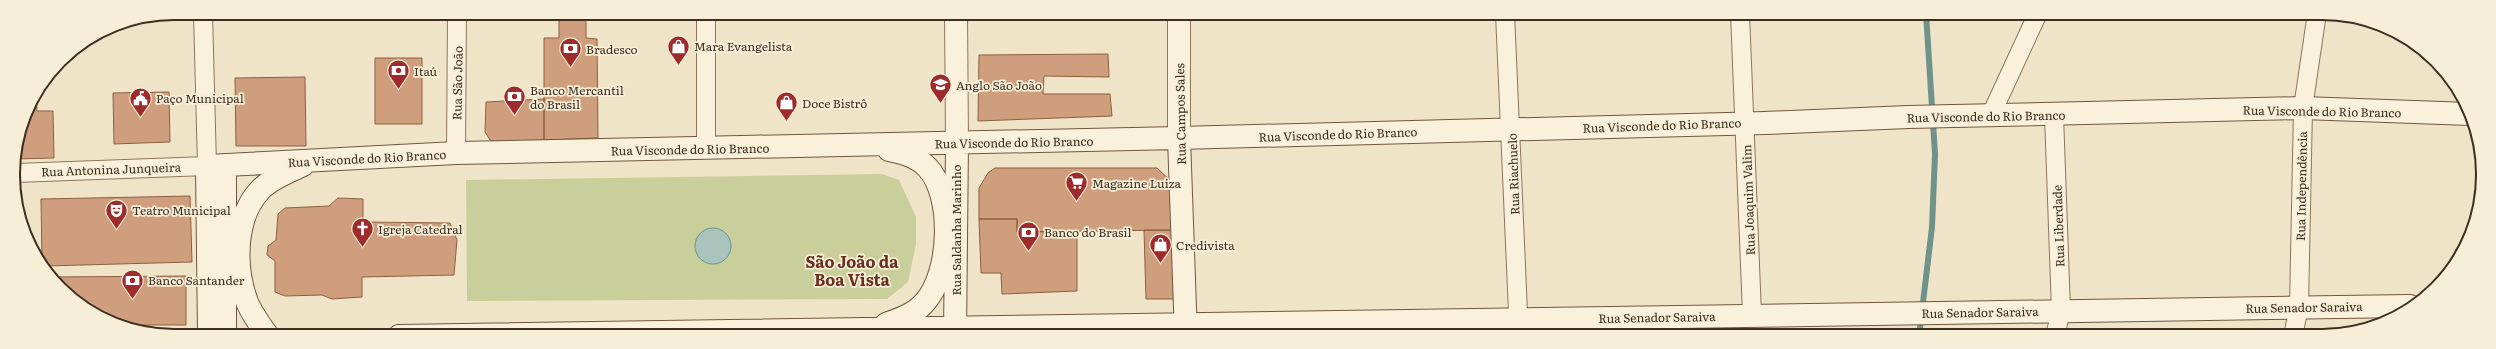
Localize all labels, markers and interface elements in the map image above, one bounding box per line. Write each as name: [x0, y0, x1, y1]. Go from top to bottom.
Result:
shop icon: Mara Evangelista: [665, 33, 691, 66]
bank icon: Bradesco: [557, 36, 583, 69]
place label: Mara Evangelista: [694, 37, 793, 55]
place label: Bradesco: [586, 40, 638, 58]
street label: Rua São João: [447, 46, 467, 120]
bank icon: Itaú: [386, 58, 412, 91]
place label: Itaú: [414, 62, 438, 80]
street label: Rua Campos Sales: [1170, 62, 1190, 165]
school or university icon: Anglo São João: [927, 72, 953, 105]
place label: Anglo São João: [956, 76, 1042, 94]
place label: Banco Mercantil do Brasil: [530, 81, 624, 113]
bank icon: Banco Mercantil do Brasil: [502, 84, 528, 117]
public building icon: Paço Municipal: [128, 85, 154, 118]
place label: Paço Municipal: [156, 89, 244, 107]
shop icon: Doce Bistrô: [773, 90, 799, 123]
place label: Doce Bistrô: [802, 94, 867, 112]
street label: Rua Visconde do Rio Branco: [2242, 101, 2402, 121]
street label: Rua Visconde do Rio Branco: [1906, 106, 2066, 126]
street label: Rua Visconde do Rio Branco: [1582, 113, 1742, 137]
street label: Rua Visconde do Rio Branco: [1258, 122, 1418, 146]
street label: Rua Independência: [2291, 130, 2311, 241]
street label: Rua Visconde do Rio Branco: [934, 132, 1094, 152]
street label: Rua Riachuelo: [1503, 133, 1523, 215]
street label: Rua Visconde do Rio Branco: [610, 139, 770, 159]
street label: Rua Joaquim Valim: [1737, 144, 1759, 256]
street label: Rua Visconde do Rio Branco: [287, 145, 447, 171]
street label: Rua Antonina Junqueira: [41, 158, 182, 180]
street label: Rua Saldanha Marinho: [947, 164, 965, 296]
supermarket icon: Magazine Luiza: [1063, 170, 1089, 203]
place label: Magazine Luiza: [1092, 174, 1181, 192]
street label: Rua Liberdade: [2048, 185, 2068, 267]
theatre icon: Teatro Municipal: [103, 197, 129, 230]
place label: Teatro Municipal: [132, 201, 231, 219]
church icon: Igreja Catedral: [349, 216, 375, 249]
bank icon: Banco do Brasil: [1015, 219, 1041, 252]
place label: Igreja Catedral: [378, 220, 463, 238]
place label: Banco do Brasil: [1044, 223, 1132, 241]
shop icon: Credivista: [1147, 232, 1173, 265]
place label: Credivista: [1176, 236, 1235, 254]
district label: São João da Boa Vista: [806, 249, 899, 291]
bank icon: Banco Santander: [119, 267, 145, 300]
place label: Banco Santander: [148, 271, 245, 289]
street label: Rua Senador Saraiva: [2245, 297, 2363, 317]
street label: Rua Senador Saraiva: [1921, 302, 2039, 322]
street label: Rua Senador Saraiva: [1598, 307, 1716, 327]

